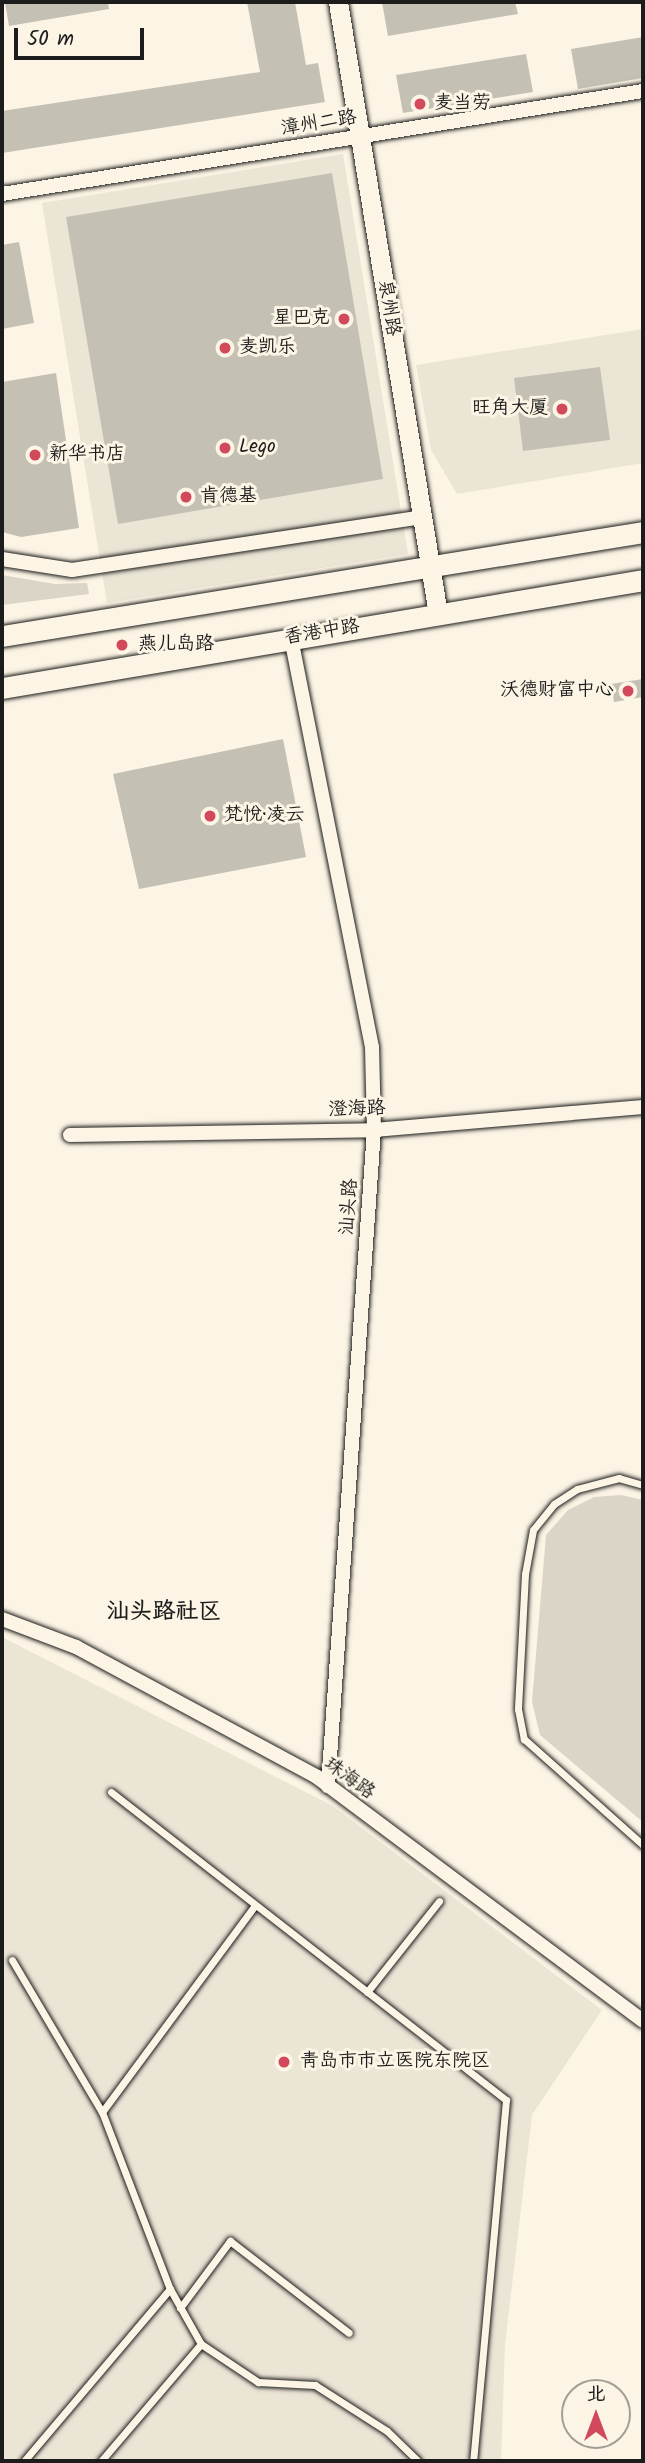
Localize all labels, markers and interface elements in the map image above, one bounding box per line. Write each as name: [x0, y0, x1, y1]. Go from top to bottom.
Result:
scale bar: [18, 14, 147, 58]
text: 50 m: [27, 23, 74, 56]
place label: 麦当劳: [434, 93, 491, 115]
marker: 麦当劳: [412, 96, 428, 112]
street label: 漳州二路: [280, 107, 358, 141]
street label: 泉州路: [372, 278, 404, 338]
place label: 星巴克: [273, 308, 330, 330]
marker: 星巴克: [336, 311, 352, 327]
place label: 麦凯乐: [239, 337, 296, 359]
marker: 麦凯乐: [217, 340, 233, 356]
place label: 旺角大厦: [472, 398, 548, 420]
marker: 旺角大厦: [554, 401, 570, 417]
place label: Lego: [239, 437, 276, 459]
marker: Lego: [217, 440, 233, 456]
place label: 新华书店: [49, 444, 125, 466]
marker: 新华书店: [27, 447, 43, 463]
place label: 肯德基: [200, 486, 257, 508]
marker: 肯德基: [178, 489, 194, 505]
street label: 香港中路: [283, 616, 361, 650]
place label: 燕儿岛路: [138, 634, 214, 656]
marker: 燕儿岛路: [112, 635, 132, 655]
place label: 沃德财富中心: [500, 680, 614, 702]
marker: 沃德财富中心: [620, 683, 636, 699]
place label: 梵悦·凌云: [224, 805, 305, 827]
marker: 梵悦·凌云: [202, 808, 218, 824]
street label: 澄海路: [328, 1098, 386, 1122]
street label: 汕头路: [337, 1178, 363, 1236]
district label: 汕头路社区: [107, 1598, 221, 1626]
street label: 珠海路: [319, 1753, 379, 1805]
place label: 青岛市市立医院东院区: [300, 2051, 490, 2073]
marker: 青岛市市立医院东院区: [274, 2052, 294, 2072]
north arrow: [561, 2379, 631, 2449]
text: 北: [586, 2380, 606, 2410]

